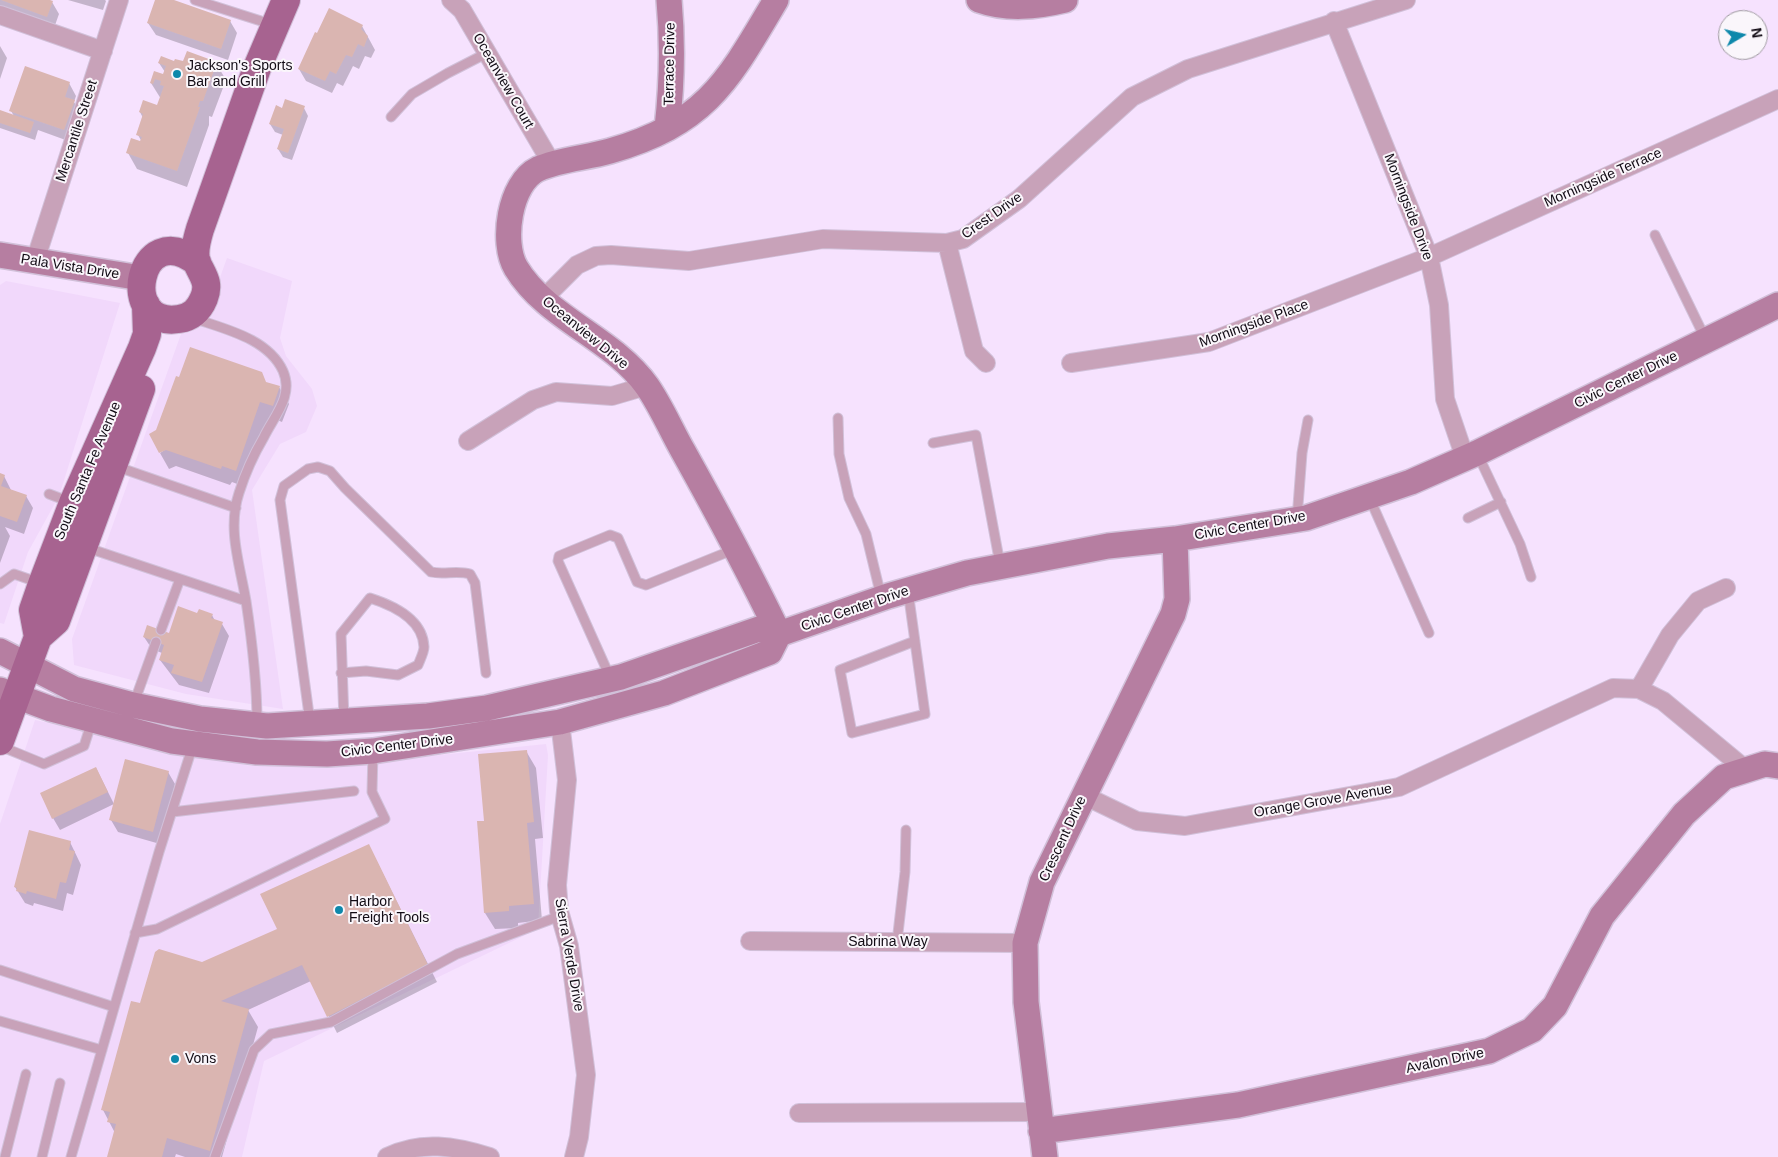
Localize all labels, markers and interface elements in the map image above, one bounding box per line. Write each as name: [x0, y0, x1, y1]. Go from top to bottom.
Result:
north arrow: [1718, 10, 1768, 60]
street label: Terrace Drive: [661, 22, 679, 106]
text: N: [1748, 27, 1766, 39]
street label: Oceanview Court: [469, 30, 537, 132]
place label: Jackson's Sports Bar and Grill: [187, 58, 292, 90]
marker: Jackson's Sports Bar and Grill: [171, 68, 183, 80]
street label: Mercantile Street: [53, 78, 101, 184]
street label: Morningside Terrace: [1542, 145, 1664, 211]
street label: Morningside Drive: [1380, 151, 1436, 263]
street label: Crest Drive: [959, 189, 1025, 243]
street label: Pala Vista Drive: [20, 251, 120, 283]
street label: Oceanview Drive: [539, 293, 631, 373]
street label: Morningside Place: [1197, 296, 1311, 352]
street label: Civic Center Drive: [1572, 348, 1680, 412]
street label: South Santa Fe Avenue: [51, 399, 125, 543]
street label: Civic Center Drive: [1193, 508, 1307, 544]
street label: Civic Center Drive: [799, 583, 911, 635]
street label: Civic Center Drive: [340, 731, 454, 761]
street label: Orange Grove Avenue: [1253, 781, 1393, 821]
street label: Crescent Drive: [1036, 793, 1090, 885]
place label: Harbor Freight Tools: [349, 894, 429, 926]
street label: Sierra Verde Drive: [551, 897, 587, 1013]
marker: Harbor Freight Tools: [333, 904, 345, 916]
street label: Sabrina Way: [848, 934, 928, 950]
street label: Avalon Drive: [1405, 1045, 1485, 1077]
place label: Vons: [185, 1051, 216, 1067]
marker: Vons: [169, 1053, 181, 1065]

